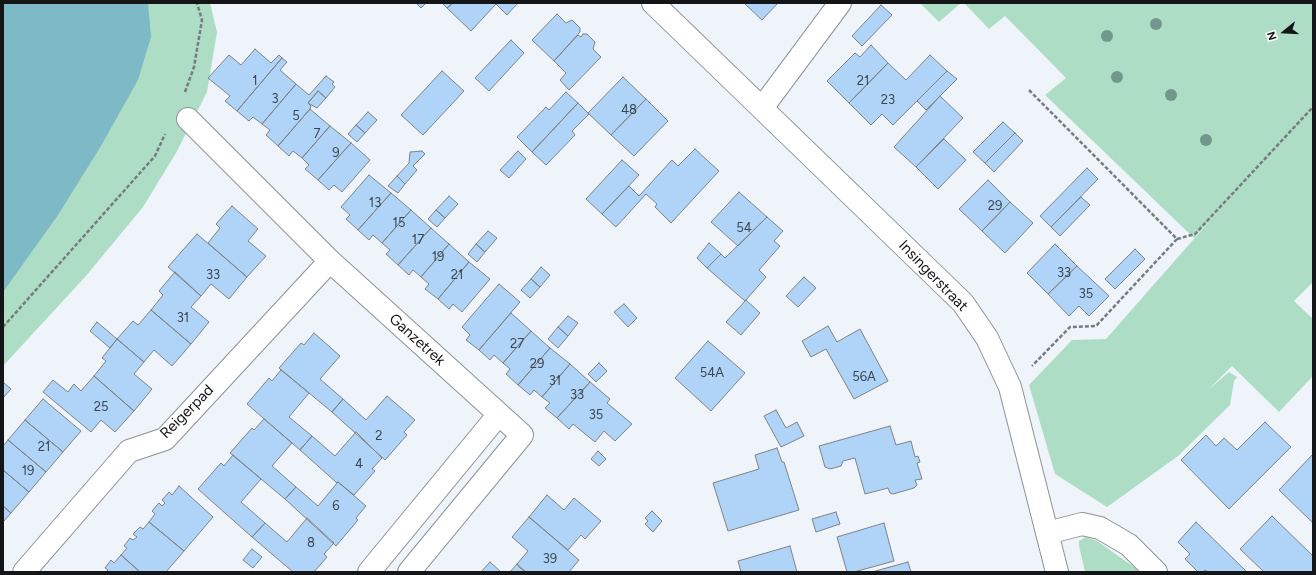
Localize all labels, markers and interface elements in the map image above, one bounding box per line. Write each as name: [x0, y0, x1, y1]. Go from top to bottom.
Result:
north arrow: [1264, 12, 1304, 52]
text: N: [1265, 30, 1280, 42]
house number: 1: [252, 73, 258, 89]
house number: 21: [857, 73, 869, 89]
house number: 3: [271, 91, 279, 107]
house number: 23: [881, 92, 895, 108]
house number: 48: [621, 102, 637, 118]
house number: 5: [292, 108, 300, 124]
house number: 7: [314, 126, 320, 142]
house number: 9: [332, 145, 340, 161]
house number: 13: [369, 195, 381, 211]
house number: 29: [988, 198, 1002, 214]
house number: 15: [393, 215, 405, 231]
house number: 54: [736, 220, 752, 236]
house number: 17: [412, 232, 424, 248]
street label: Insingerstraat: [895, 237, 971, 315]
house number: 19: [432, 249, 444, 265]
house number: 33: [1057, 265, 1071, 281]
house number: 33: [206, 267, 220, 283]
house number: 21: [451, 267, 463, 283]
house number: 35: [1079, 286, 1093, 302]
house number: 31: [177, 310, 189, 326]
street label: Ganzetrek: [385, 310, 449, 370]
house number: 27: [510, 336, 524, 352]
house number: 29: [530, 356, 544, 372]
house number: 54A: [700, 365, 724, 381]
house number: 56A: [852, 369, 876, 385]
house number: 31: [549, 373, 561, 389]
street label: Reigerpad: [156, 381, 218, 443]
house number: 33: [570, 387, 584, 403]
house number: 25: [94, 399, 108, 415]
house number: 35: [589, 407, 603, 423]
house number: 2: [375, 428, 383, 444]
house number: 21: [38, 439, 50, 455]
house number: 4: [355, 456, 363, 472]
house number: 19: [22, 463, 34, 479]
house number: 6: [332, 498, 340, 514]
house number: 8: [307, 535, 315, 551]
house number: 39: [543, 551, 557, 567]

